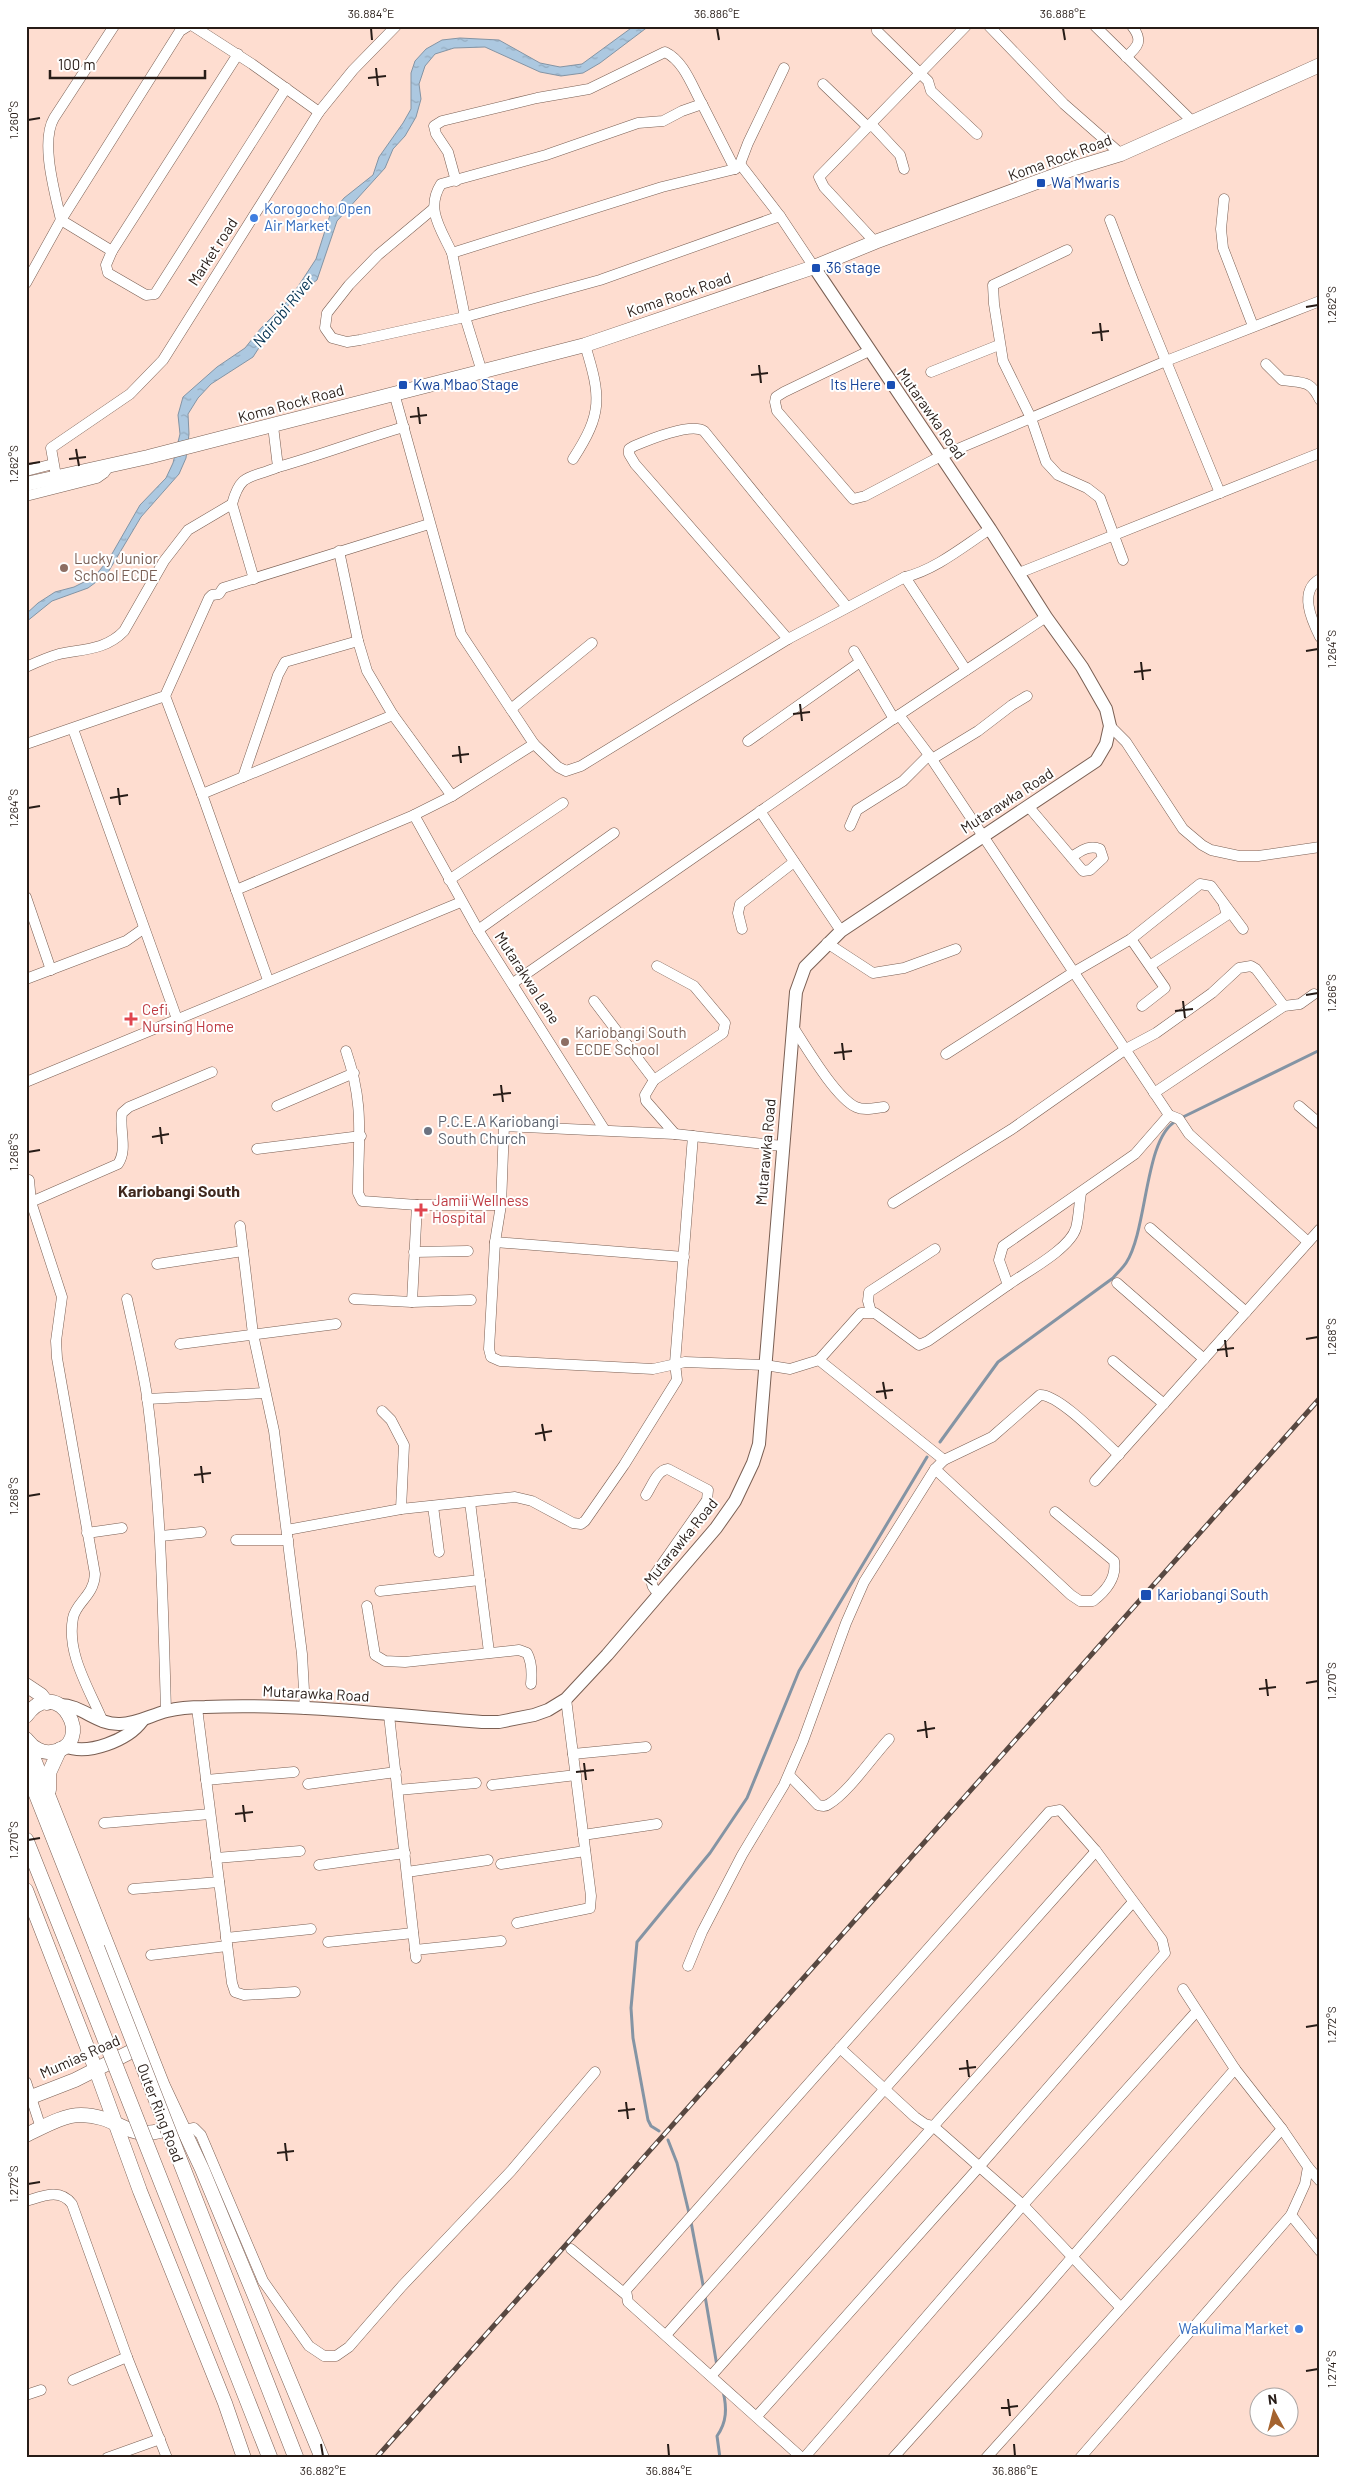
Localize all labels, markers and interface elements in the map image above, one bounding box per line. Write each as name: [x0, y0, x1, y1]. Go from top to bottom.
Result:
text: 36.884°E: [348, 6, 394, 20]
text: 36.886°E: [694, 6, 740, 20]
text: 36.888°E: [1040, 6, 1086, 20]
scale bar: [50, 48, 205, 80]
text: 100 m: [58, 55, 96, 73]
text: 1.260°S: [6, 101, 20, 139]
street label: Koma Rock Road: [1005, 130, 1114, 184]
place label: Wa Mwaris: [1051, 173, 1120, 191]
marker: Wa Mwaris: [1035, 177, 1047, 189]
place label: Korogocho Open Air Market: [264, 199, 371, 234]
marker: Korogocho Open Air Market: [248, 212, 260, 224]
street label: Market road: [184, 214, 241, 289]
place label: 36 stage: [826, 258, 881, 276]
marker: 36 stage: [810, 262, 822, 274]
street label: Koma Rock Road: [624, 268, 733, 320]
water label: Nairobi River: [248, 270, 318, 350]
text: 1.262°S: [1324, 286, 1338, 324]
street label: Mutarawka Road: [894, 364, 970, 462]
place label: Kwa Mbao Stage: [413, 375, 519, 393]
place label: Its Here: [830, 375, 881, 393]
marker: Kwa Mbao Stage: [397, 379, 409, 391]
marker: Its Here: [885, 379, 897, 391]
street label: Koma Rock Road: [236, 380, 346, 426]
text: 1.262°S: [6, 445, 20, 483]
place label: Lucky Junior School ECDE: [74, 549, 159, 584]
marker: Lucky Junior School ECDE: [58, 562, 70, 574]
text: 1.264°S: [1324, 630, 1338, 668]
street label: Mutarawka Road: [957, 763, 1056, 837]
text: 1.264°S: [6, 789, 20, 827]
street label: Mutarakwa Lane: [491, 928, 564, 1027]
text: 1.266°S: [1324, 974, 1338, 1012]
place label: Cefi Nursing Home: [142, 1000, 234, 1035]
marker: Cefi Nursing Home: [124, 1012, 138, 1026]
place label: Kariobangi South ECDE School: [575, 1023, 687, 1058]
marker: Kariobangi South ECDE School: [559, 1036, 571, 1048]
street label: Mutarawka Road: [751, 1098, 779, 1206]
place label: P.C.E.A Kariobangi South Church: [438, 1112, 559, 1147]
marker: P.C.E.A Kariobangi South Church: [422, 1125, 434, 1137]
text: 1.266°S: [6, 1133, 20, 1171]
district label: Kariobangi South: [118, 1181, 240, 1200]
place label: Jamii Wellness Hospital: [432, 1191, 529, 1226]
marker: Jamii Wellness Hospital: [414, 1203, 428, 1217]
text: 1.268°S: [1324, 1318, 1338, 1356]
text: 1.268°S: [6, 1477, 20, 1515]
street label: Mutarawka Road: [640, 1494, 721, 1589]
place label: Kariobangi South: [1157, 1585, 1269, 1603]
marker: Kariobangi South: [1139, 1588, 1153, 1602]
text: 1.270°S: [1324, 1662, 1338, 1700]
street label: Mutarawka Road: [262, 1681, 370, 1705]
text: 1.270°S: [6, 1821, 20, 1859]
text: 1.272°S: [1324, 2006, 1338, 2044]
street label: Mumias Road: [37, 2030, 123, 2082]
street label: Outer Ring Road: [134, 2061, 188, 2165]
text: 1.272°S: [6, 2165, 20, 2203]
place label: Wakulima Market: [1179, 2319, 1289, 2337]
marker: Wakulima Market: [1293, 2323, 1305, 2335]
text: 1.274°S: [1324, 2350, 1338, 2388]
north arrow: [1248, 2386, 1298, 2436]
text: N: [1267, 2390, 1278, 2408]
text: 36.882°E: [300, 2463, 346, 2477]
text: 36.884°E: [646, 2463, 692, 2477]
text: 36.886°E: [992, 2463, 1038, 2477]

